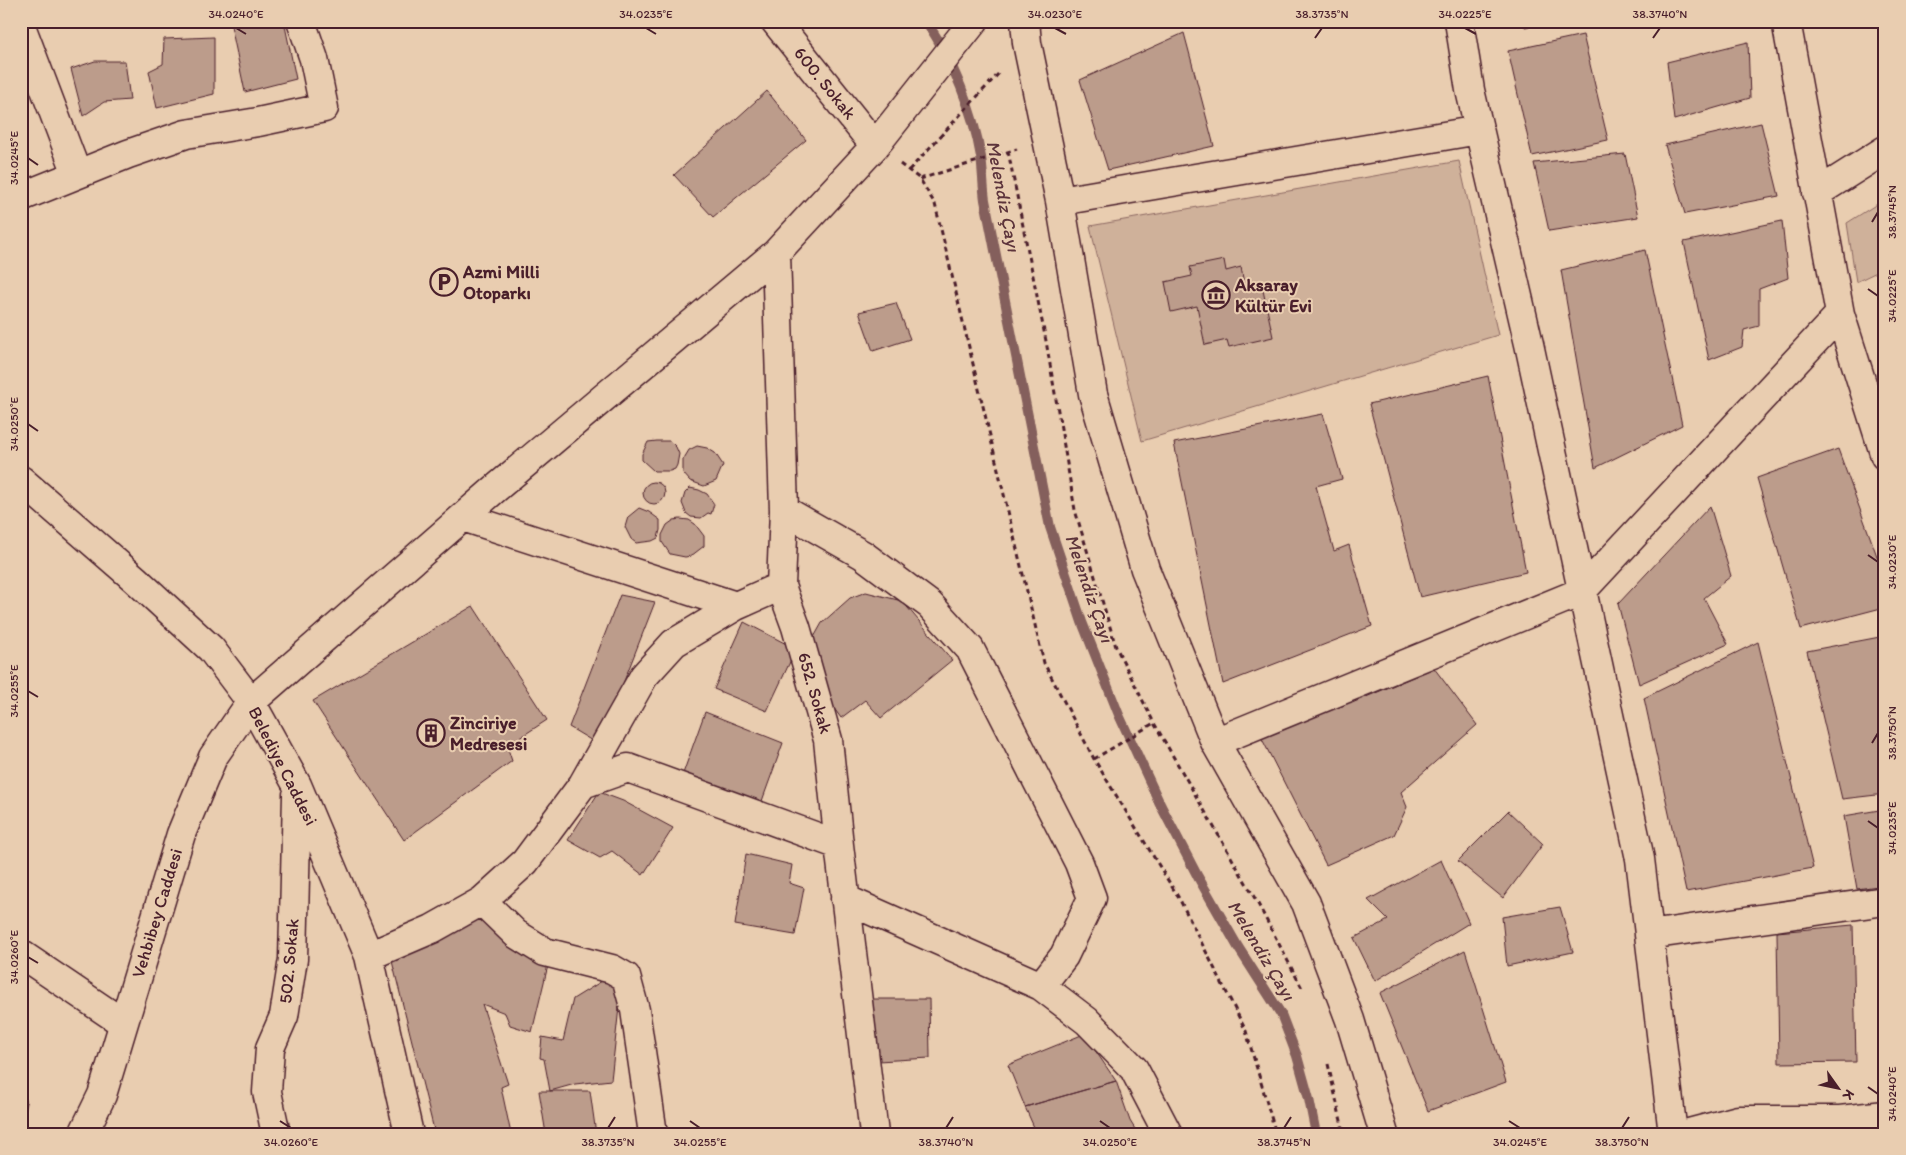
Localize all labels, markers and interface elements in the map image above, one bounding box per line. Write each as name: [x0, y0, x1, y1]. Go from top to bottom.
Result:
text: 34.0240°E: [208, 7, 264, 21]
text: 34.0235°E: [619, 7, 673, 21]
text: 34.0230°E: [1028, 7, 1083, 21]
text: 38.3735°N: [1295, 7, 1349, 21]
text: 34.0225°E: [1438, 7, 1492, 21]
text: 38.3740°N: [1633, 7, 1687, 21]
street label: 600. Sokak: [789, 42, 861, 124]
text: 34.0245°E: [7, 131, 21, 185]
water label: Melendiz Çayı: [981, 139, 1026, 255]
text: 38.3745°N: [1885, 185, 1899, 239]
place label: Azmi Milli Otoparkı: [462, 261, 540, 304]
parking icon: Azmi Milli Otoparkı: [429, 267, 459, 297]
text: 34.0225°E: [1885, 269, 1899, 323]
place label: Aksaray Kültür Evi: [1234, 274, 1312, 317]
museum icon: Aksaray Kültür Evi: [1201, 280, 1231, 310]
text: 34.0250°E: [7, 396, 21, 451]
water label: Melendiz Çayı: [1060, 531, 1119, 646]
text: 34.0230°E: [1885, 534, 1899, 589]
street label: 652. Sokak: [793, 650, 837, 736]
text: 34.0255°E: [7, 664, 21, 718]
street label: Belediye Caddesi: [244, 703, 322, 829]
text: 38.3750°N: [1885, 706, 1899, 760]
place label: Zinciriye Medresesi: [450, 712, 527, 755]
building icon: Zinciriye Medresesi: [416, 718, 446, 748]
text: 34.0235°E: [1885, 801, 1899, 855]
street label: Vehbibey Caddesi: [127, 846, 187, 980]
water label: Melendiz Çayı: [1223, 896, 1301, 1005]
street label: 502. Sokak: [274, 918, 304, 1004]
text: 34.0260°E: [7, 929, 21, 984]
north arrow: [1814, 1062, 1864, 1112]
text: 34.0240°E: [1885, 1066, 1899, 1122]
text: K: [1838, 1086, 1858, 1104]
text: 34.0260°E: [264, 1135, 319, 1149]
text: 38.3735°N: [581, 1135, 635, 1149]
text: 34.0255°E: [673, 1135, 727, 1149]
text: 38.3740°N: [919, 1135, 973, 1149]
text: 34.0250°E: [1083, 1135, 1138, 1149]
text: 38.3745°N: [1257, 1135, 1311, 1149]
text: 34.0245°E: [1493, 1135, 1547, 1149]
text: 38.3750°N: [1595, 1135, 1649, 1149]

